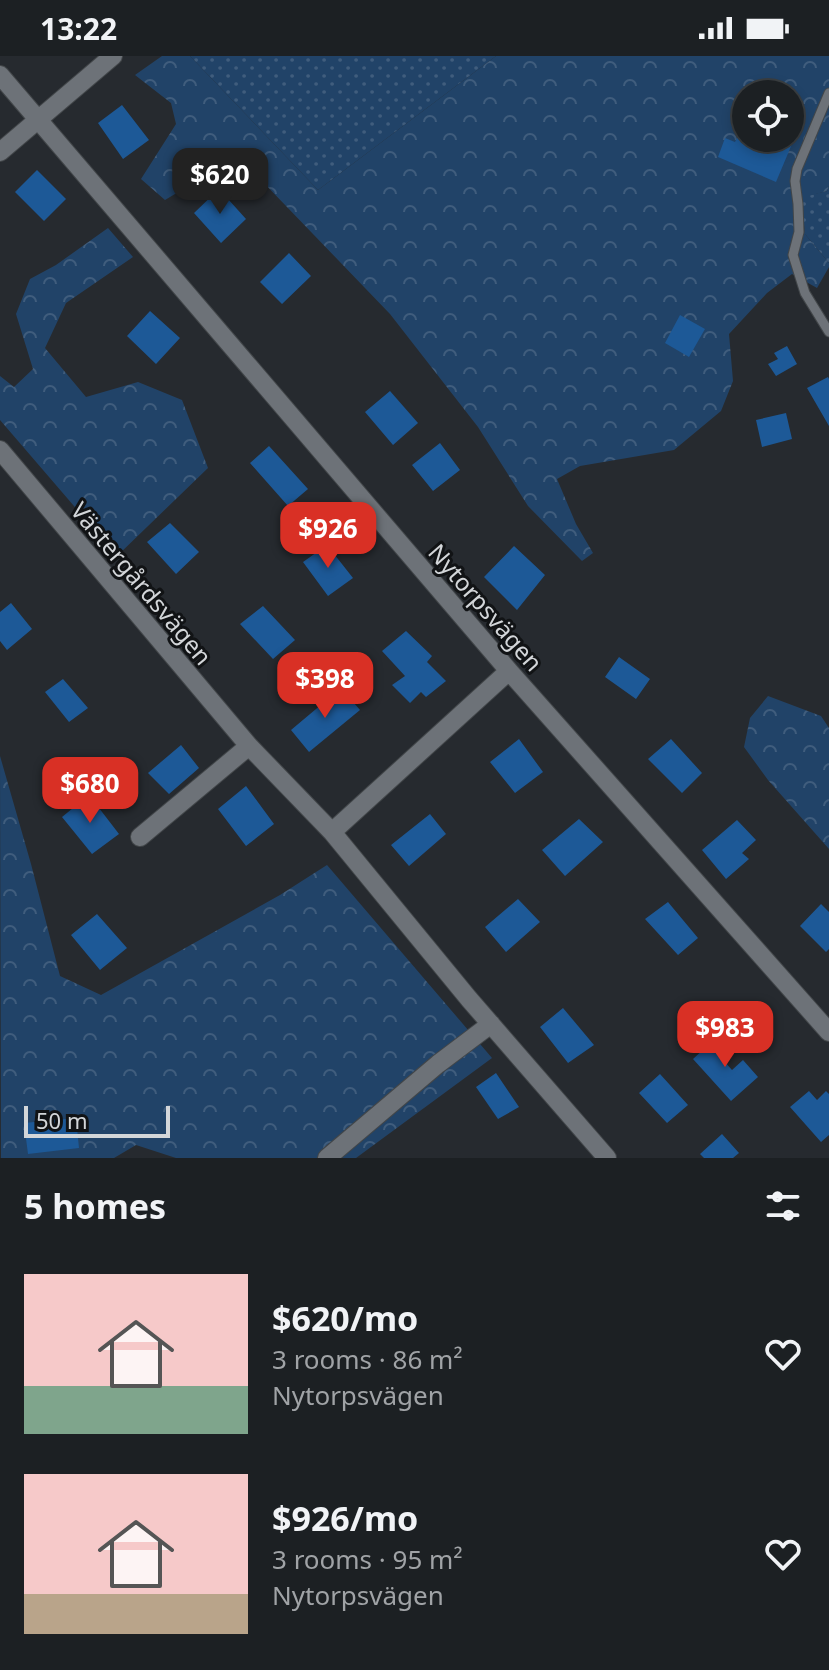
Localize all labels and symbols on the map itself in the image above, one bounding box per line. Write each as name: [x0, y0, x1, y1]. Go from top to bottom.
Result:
pin: $620: [173, 148, 267, 216]
street label: Västergårdsvägen: [64, 494, 220, 672]
pin: $926: [281, 502, 375, 570]
street label: Nytorpsvägen: [422, 536, 550, 678]
pin: $398: [278, 652, 372, 720]
pin: $680: [43, 757, 137, 825]
pin: $983: [678, 1001, 772, 1069]
scale bar: [24, 1102, 170, 1138]

